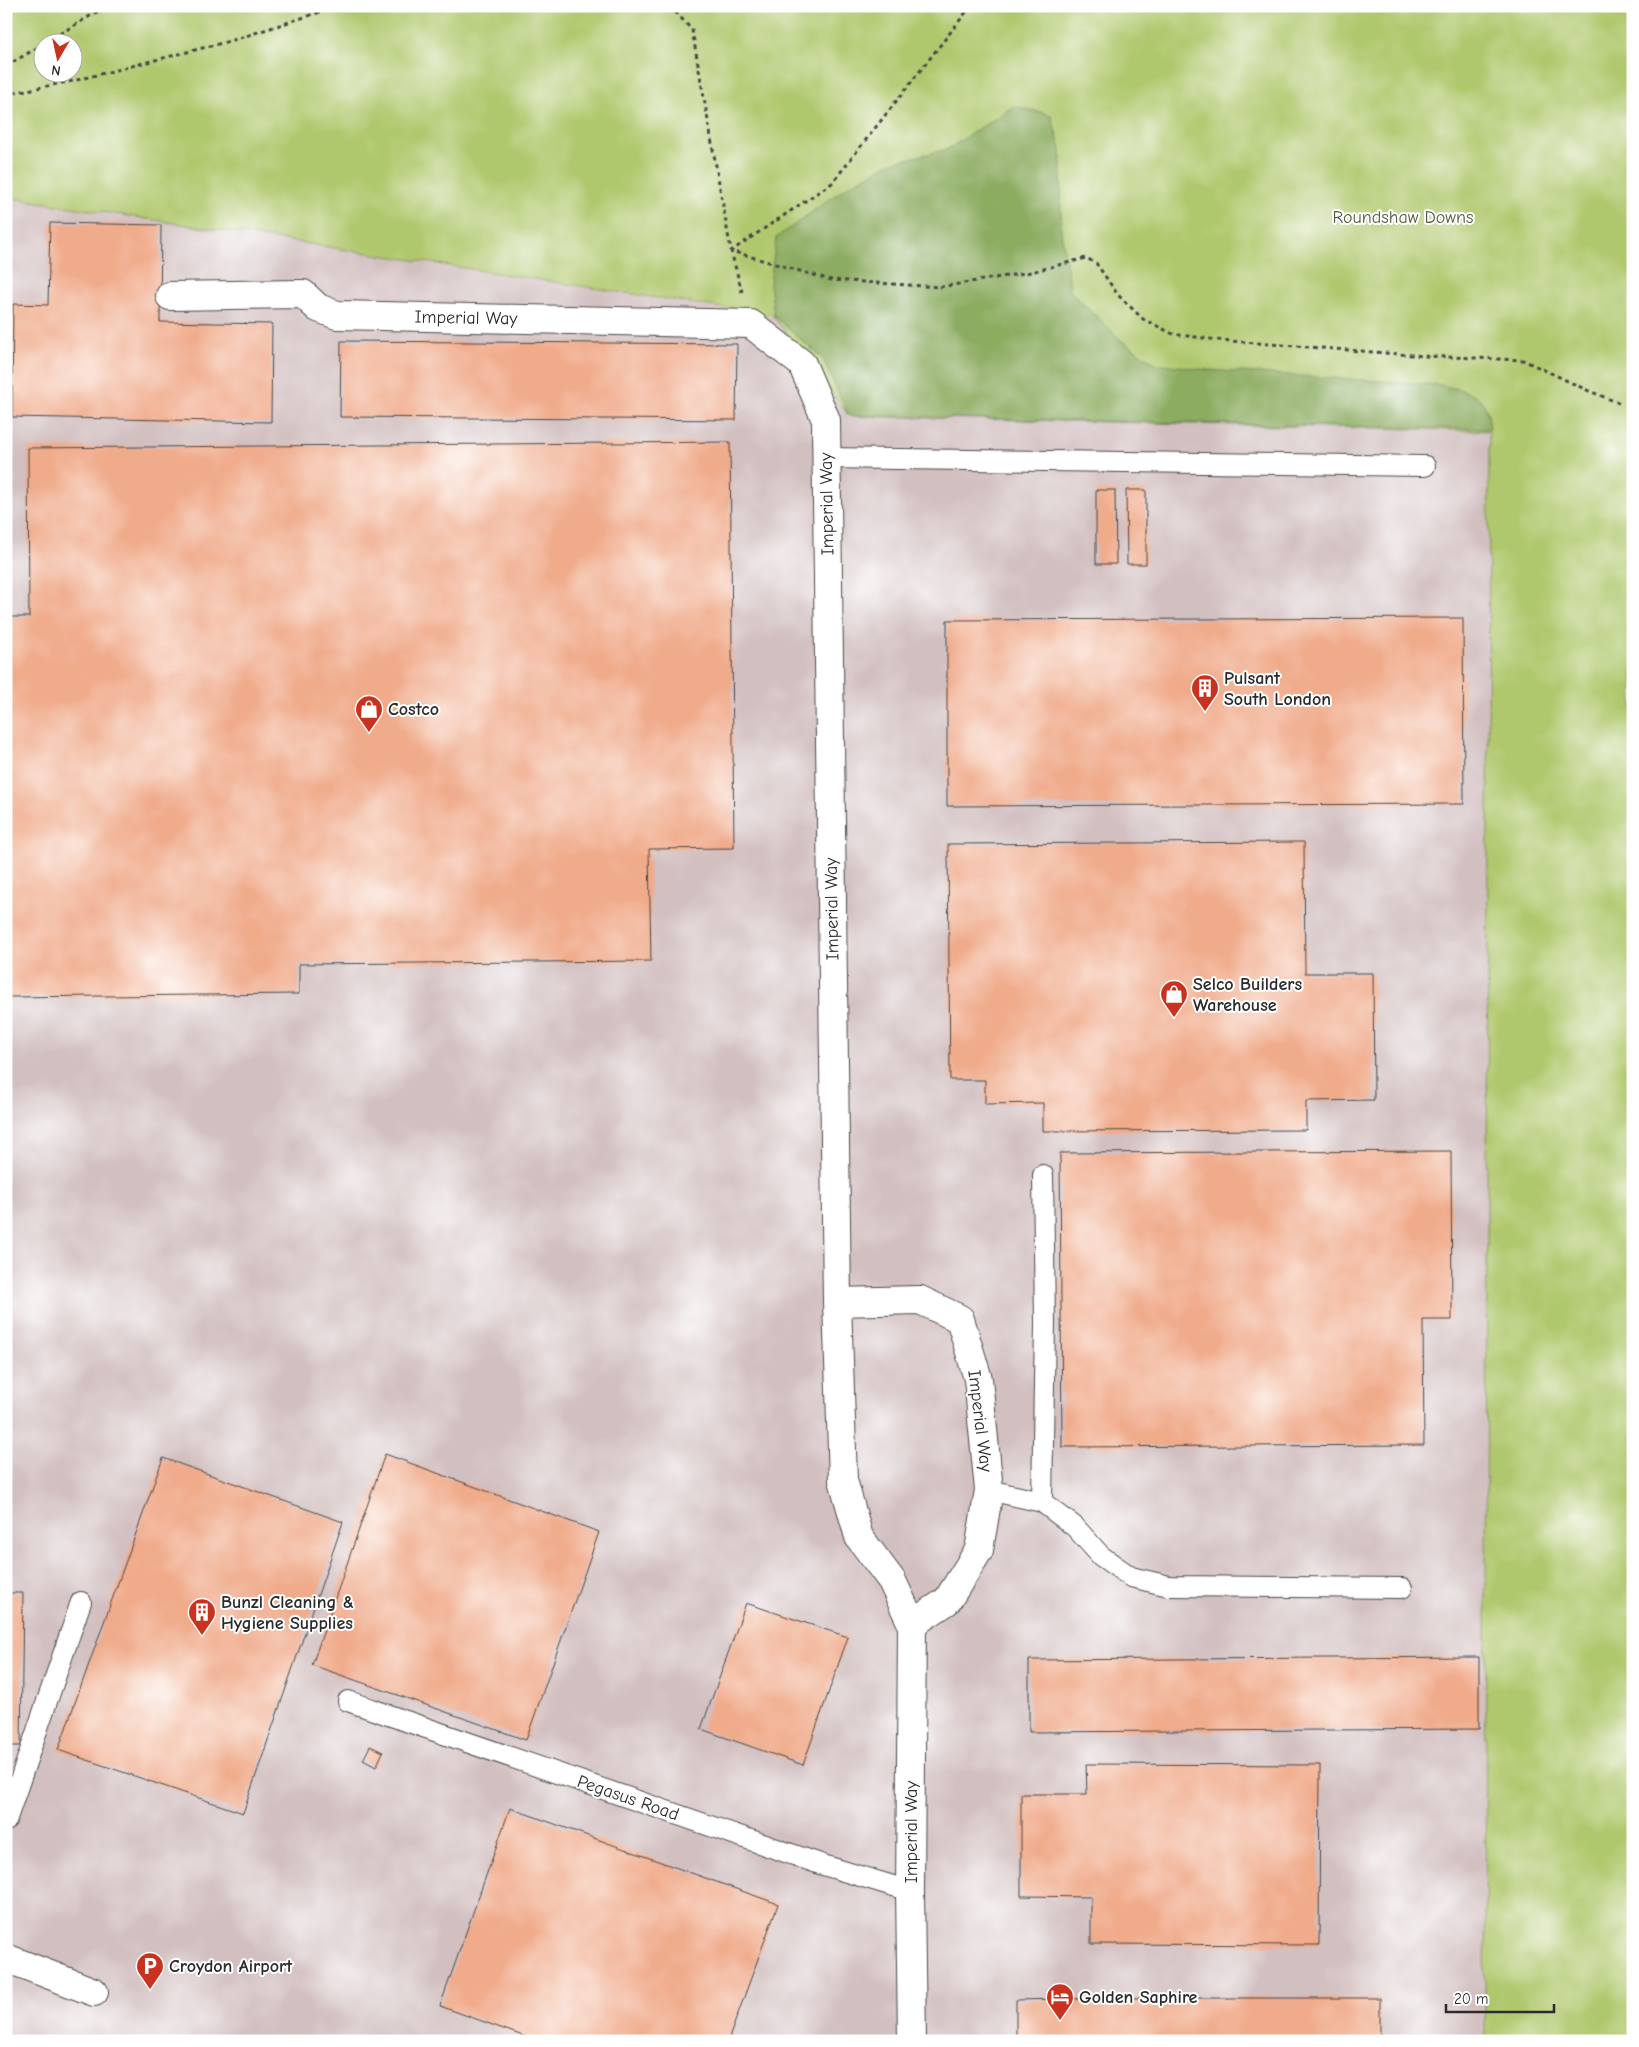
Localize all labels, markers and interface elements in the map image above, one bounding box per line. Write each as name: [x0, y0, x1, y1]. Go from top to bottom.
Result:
north arrow: [32, 32, 82, 82]
text: N: [50, 61, 62, 79]
park label: Roundshaw Downs: [1333, 207, 1473, 228]
street label: Imperial Way: [414, 307, 518, 329]
street label: Imperial Way: [816, 452, 838, 556]
place label: Pulsant South London: [1224, 668, 1331, 710]
building icon: Pulsant South London: [1190, 673, 1220, 712]
shop icon: Costco: [354, 694, 384, 733]
place label: Costco: [388, 699, 439, 720]
street label: Imperial Way: [821, 857, 843, 961]
place label: Selco Builders Warehouse: [1193, 974, 1303, 1016]
shop icon: Selco Builders Warehouse: [1159, 979, 1189, 1018]
street label: Imperial Way: [963, 1369, 997, 1474]
place label: Bunzl Cleaning & Hygiene Supplies: [221, 1592, 354, 1634]
building icon: Bunzl Cleaning & Hygiene Supplies: [187, 1597, 217, 1636]
street label: Pegasus Road: [574, 1771, 682, 1825]
street label: Imperial Way: [901, 1780, 922, 1883]
parking icon: Croydon Airport: [135, 1951, 165, 1990]
place label: Croydon Airport: [169, 1956, 293, 1977]
hotel icon: Golden Saphire: [1045, 1982, 1075, 2021]
scale bar: [1446, 1982, 1554, 2014]
place label: Golden Saphire: [1079, 1987, 1198, 2008]
text: 20 m: [1454, 1990, 1488, 2008]

